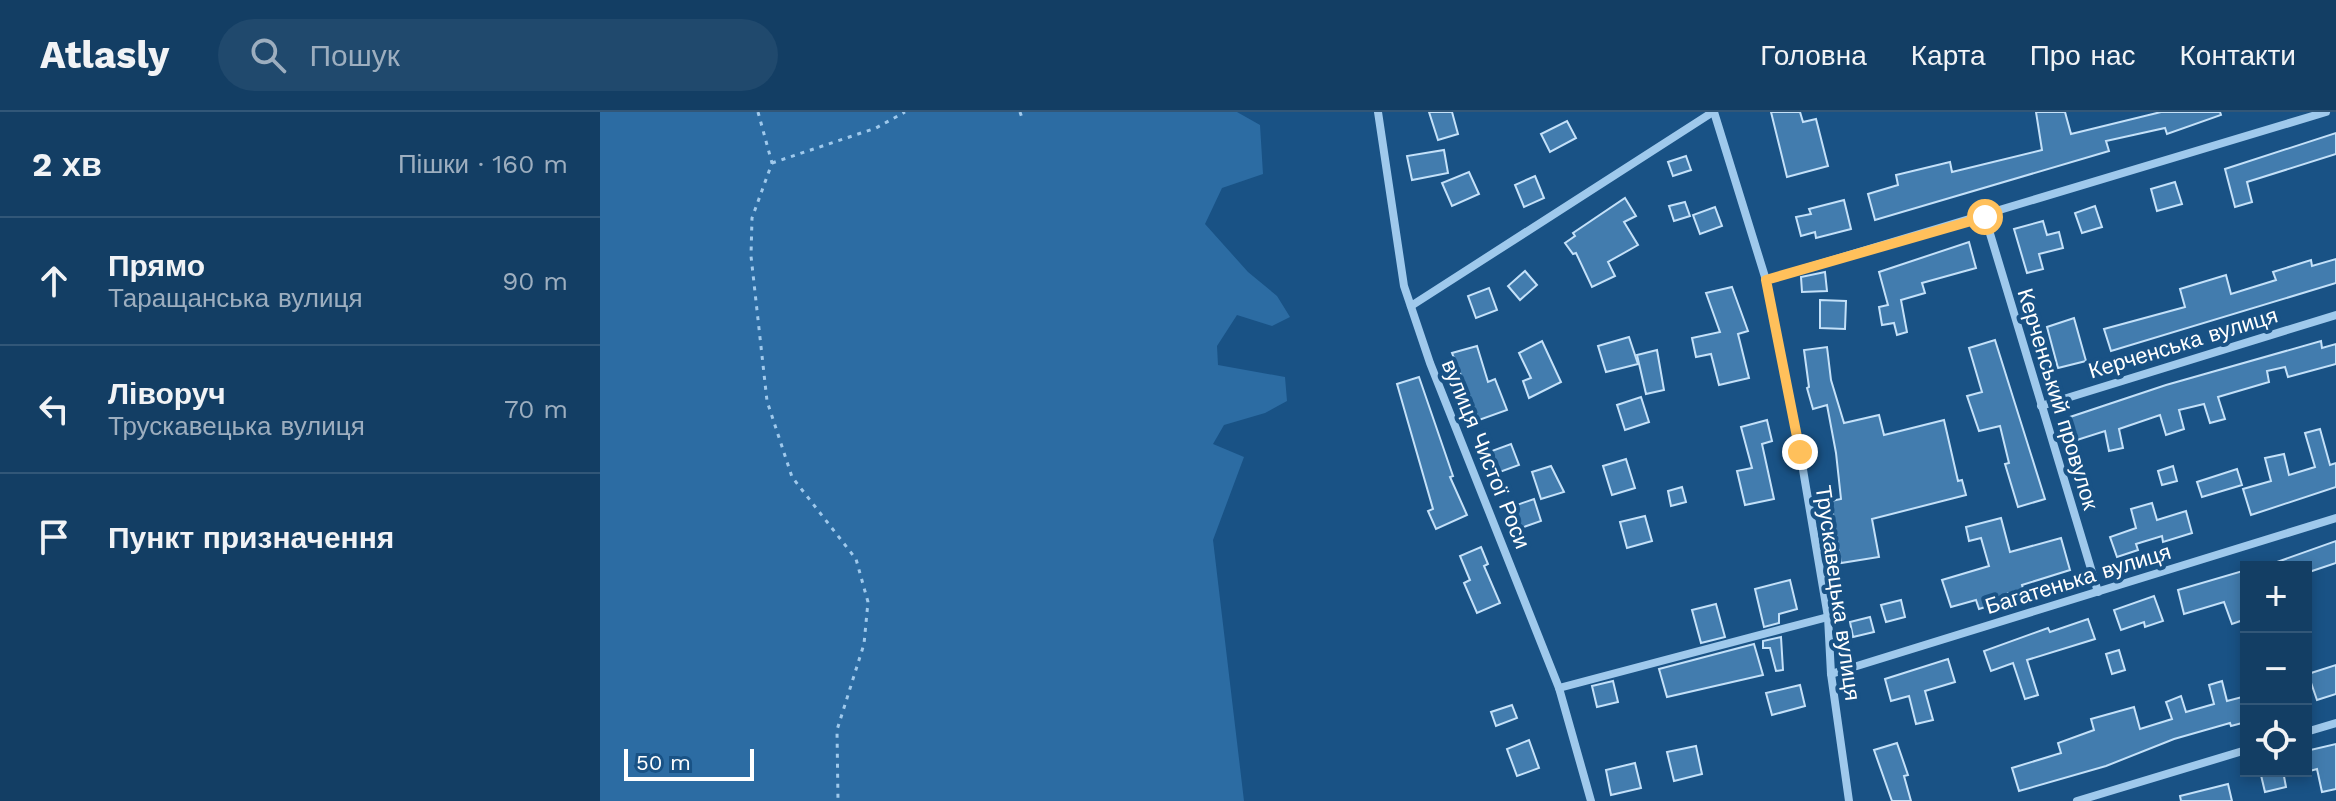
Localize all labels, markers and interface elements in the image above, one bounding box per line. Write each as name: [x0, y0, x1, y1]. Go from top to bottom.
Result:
search box: [218, 19, 778, 91]
text: Atlasly: [40, 33, 170, 77]
icon: search: [246, 33, 290, 77]
text: Пошук: [310, 38, 400, 73]
text: Головна: [1760, 39, 1867, 72]
text: Карта: [1911, 39, 1986, 72]
text: Про нас: [2030, 39, 2136, 72]
text: Контакти: [2180, 39, 2296, 72]
text: 2 хв: [32, 144, 102, 184]
text: Пішки · 160 m: [398, 149, 568, 179]
route start: [1967, 199, 2003, 235]
text: Прямо: [108, 248, 205, 283]
icon: ahead: [32, 259, 76, 303]
text: 90 m: [502, 266, 568, 296]
text: Таращанська вулиця: [108, 283, 362, 313]
street label: Керченський провулок: [2012, 285, 2104, 513]
street label: Керченська вулиця: [2085, 302, 2281, 384]
street label: вулиця Чистої Роси: [1437, 356, 1535, 552]
text: Ліворуч: [108, 376, 226, 411]
icon: left: [32, 387, 76, 431]
text: 70 m: [504, 394, 568, 424]
text: Трускавецька вулиця: [108, 411, 365, 441]
route end: [1782, 434, 1818, 470]
street label: Трускавецька вулиця: [1811, 484, 1865, 702]
icon: arrive: [32, 515, 76, 559]
text: Пункт призначення: [108, 520, 394, 555]
street label: Багатенька вулиця: [1982, 539, 2174, 619]
map controls: [2240, 561, 2312, 777]
button: +: [2240, 561, 2312, 633]
button: −: [2240, 633, 2312, 705]
button: locate: [2240, 705, 2312, 777]
scale bar: [624, 745, 754, 781]
text: 50 m: [636, 750, 691, 775]

